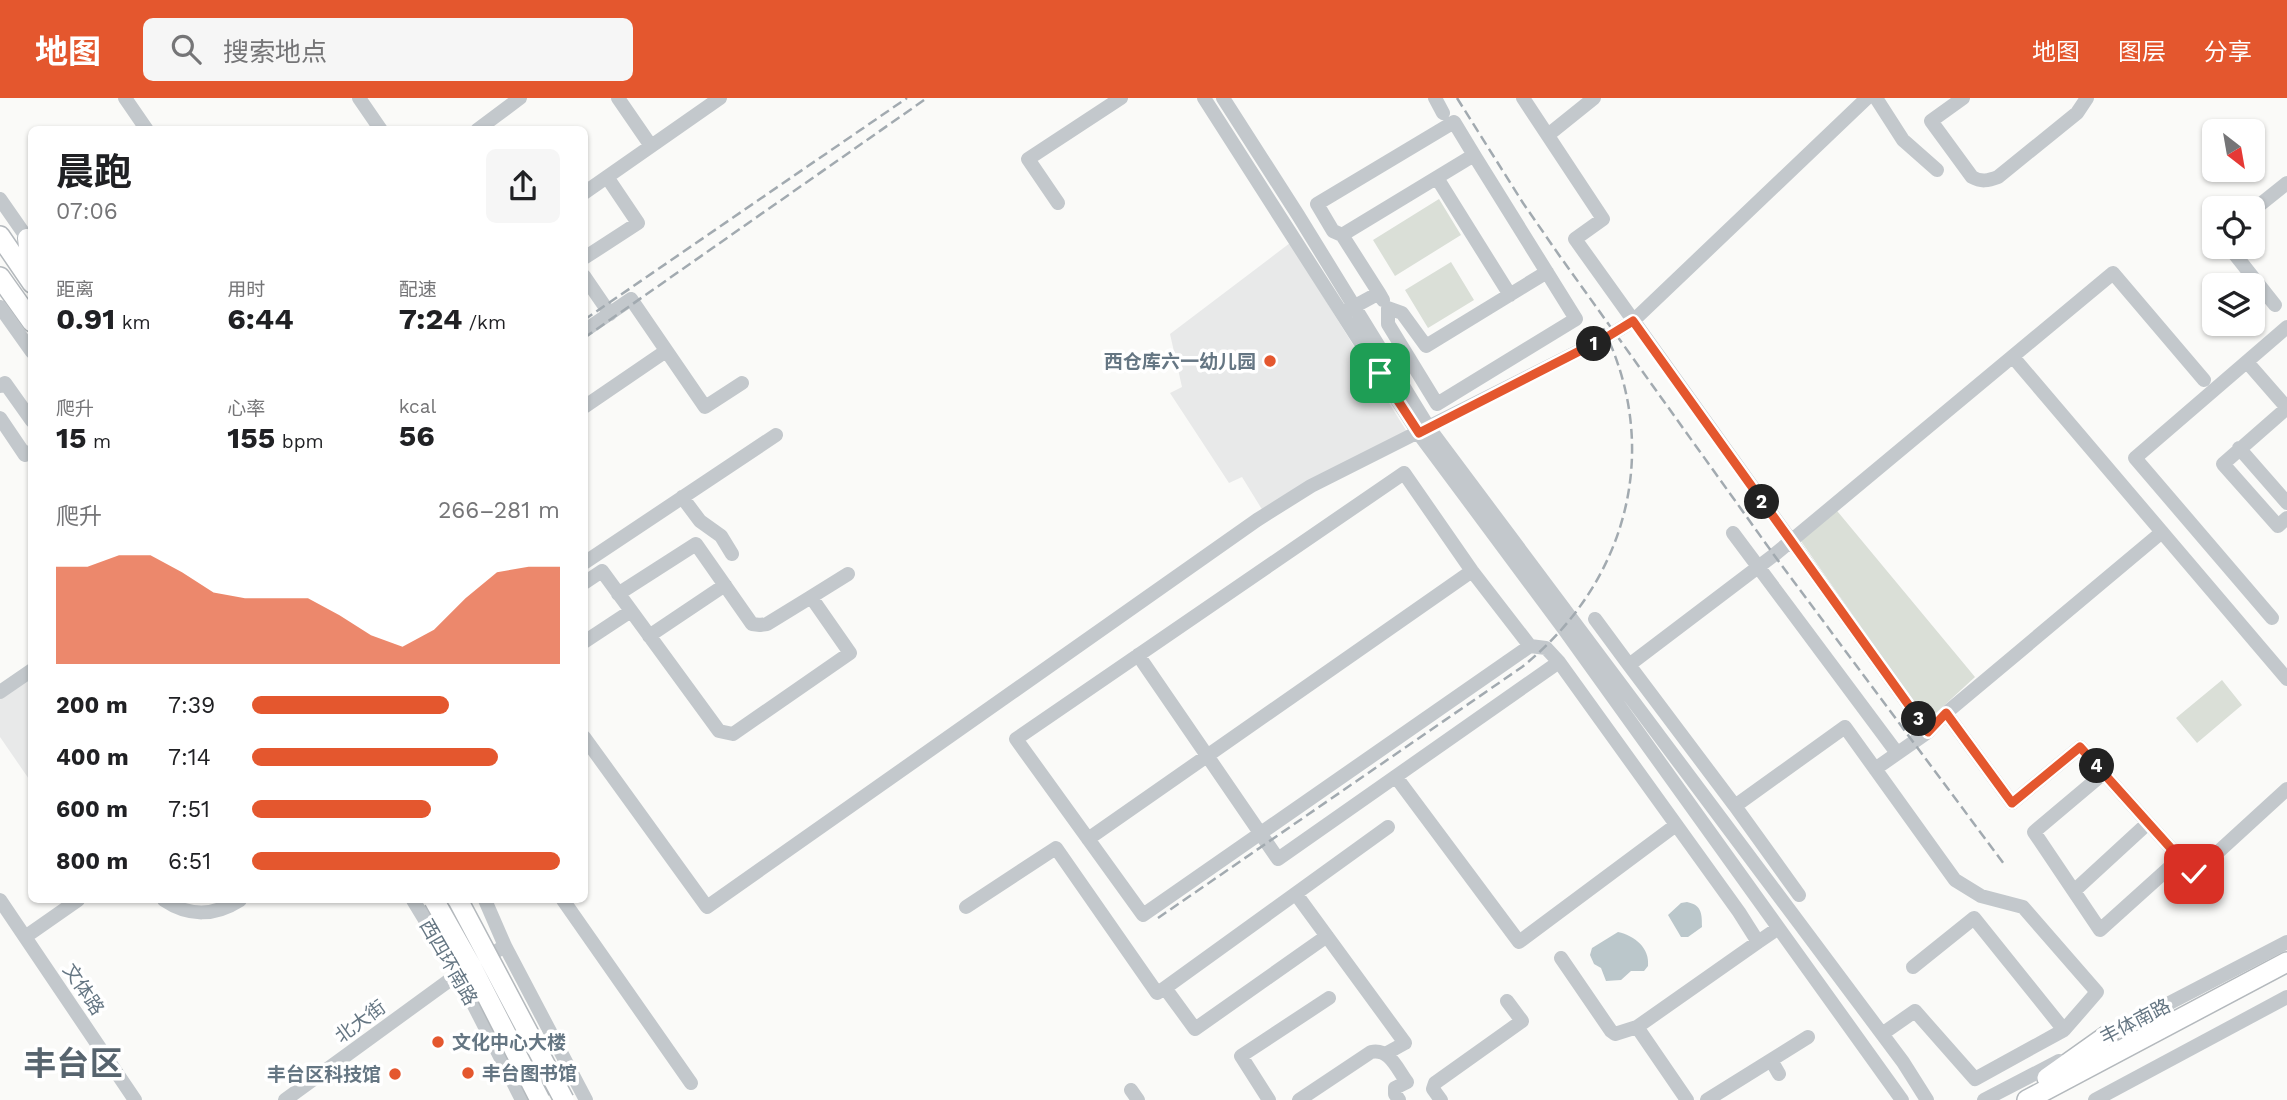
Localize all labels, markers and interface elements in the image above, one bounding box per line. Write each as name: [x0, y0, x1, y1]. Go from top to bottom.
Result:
search box: [143, 18, 633, 81]
icon: search: [167, 30, 205, 68]
text: 地图: [35, 32, 101, 71]
text: 搜索地点: [223, 37, 327, 67]
text: 地图: [2032, 38, 2080, 66]
text: 图层: [2118, 38, 2166, 66]
text: 分享: [2204, 38, 2252, 66]
north arrow: [2202, 119, 2264, 182]
map controls: [2202, 119, 2265, 336]
button: share: [486, 149, 560, 223]
text: 晨跑: [56, 150, 132, 194]
button: locate: [2202, 196, 2265, 259]
text: 07:06: [56, 198, 118, 225]
button: layers: [2202, 273, 2265, 336]
text: 距离: [56, 278, 94, 301]
text: 用时: [227, 278, 265, 301]
text: 配速: [399, 278, 437, 301]
text: 0.91: [56, 301, 115, 336]
text: 6:44: [227, 301, 294, 336]
text: 7:24: [399, 301, 462, 336]
text: km: [115, 311, 151, 334]
text: /km: [462, 311, 506, 334]
pin: 1: [1576, 327, 1612, 362]
text: 1: [1589, 332, 1598, 355]
pin: [1350, 343, 1410, 403]
place label: 西仓库六一幼儿园: [1104, 350, 1256, 373]
marker: 西仓库六一幼儿园: [1262, 353, 1278, 369]
icon: arrive: [1361, 354, 1399, 392]
text: kcal: [399, 395, 436, 418]
text: 爬升: [56, 397, 94, 420]
text: 心率: [227, 397, 265, 420]
text: 56: [399, 418, 435, 453]
text: 15: [56, 420, 86, 455]
text: 155: [227, 420, 275, 455]
text: m: [86, 430, 111, 453]
text: bpm: [275, 430, 324, 453]
pin: 2: [1744, 484, 1780, 520]
text: 2: [1756, 490, 1767, 513]
text: 266–281 m: [438, 497, 560, 524]
text: 爬升: [56, 503, 102, 530]
text: 200 m: [56, 692, 128, 719]
text: 7:39: [168, 692, 215, 719]
pin: 3: [1902, 702, 1937, 736]
text: 3: [1913, 707, 1924, 730]
text: 400 m: [56, 744, 129, 771]
text: 7:14: [168, 744, 211, 771]
pin: 4: [2080, 748, 2114, 784]
text: 4: [2090, 754, 2103, 777]
text: 600 m: [56, 796, 128, 823]
text: 7:51: [168, 796, 210, 823]
pin: [2164, 844, 2224, 904]
text: 800 m: [56, 848, 128, 875]
text: 6:51: [168, 848, 211, 875]
icon: check: [2175, 855, 2213, 893]
street label: 西四环南路: [415, 915, 482, 1009]
street label: 文体路: [58, 959, 109, 1019]
street label: 丰体南路: [2096, 994, 2174, 1049]
street label: 北大街: [330, 995, 390, 1047]
place label: 文化中心大楼: [452, 1031, 566, 1054]
marker: 文化中心大楼: [430, 1034, 446, 1050]
district label: 丰台区: [24, 1044, 123, 1083]
place label: 丰台图书馆: [482, 1062, 577, 1085]
place label: 丰台区科技馆: [267, 1063, 381, 1086]
marker: 丰台图书馆: [460, 1065, 476, 1081]
marker: 丰台区科技馆: [387, 1066, 403, 1082]

